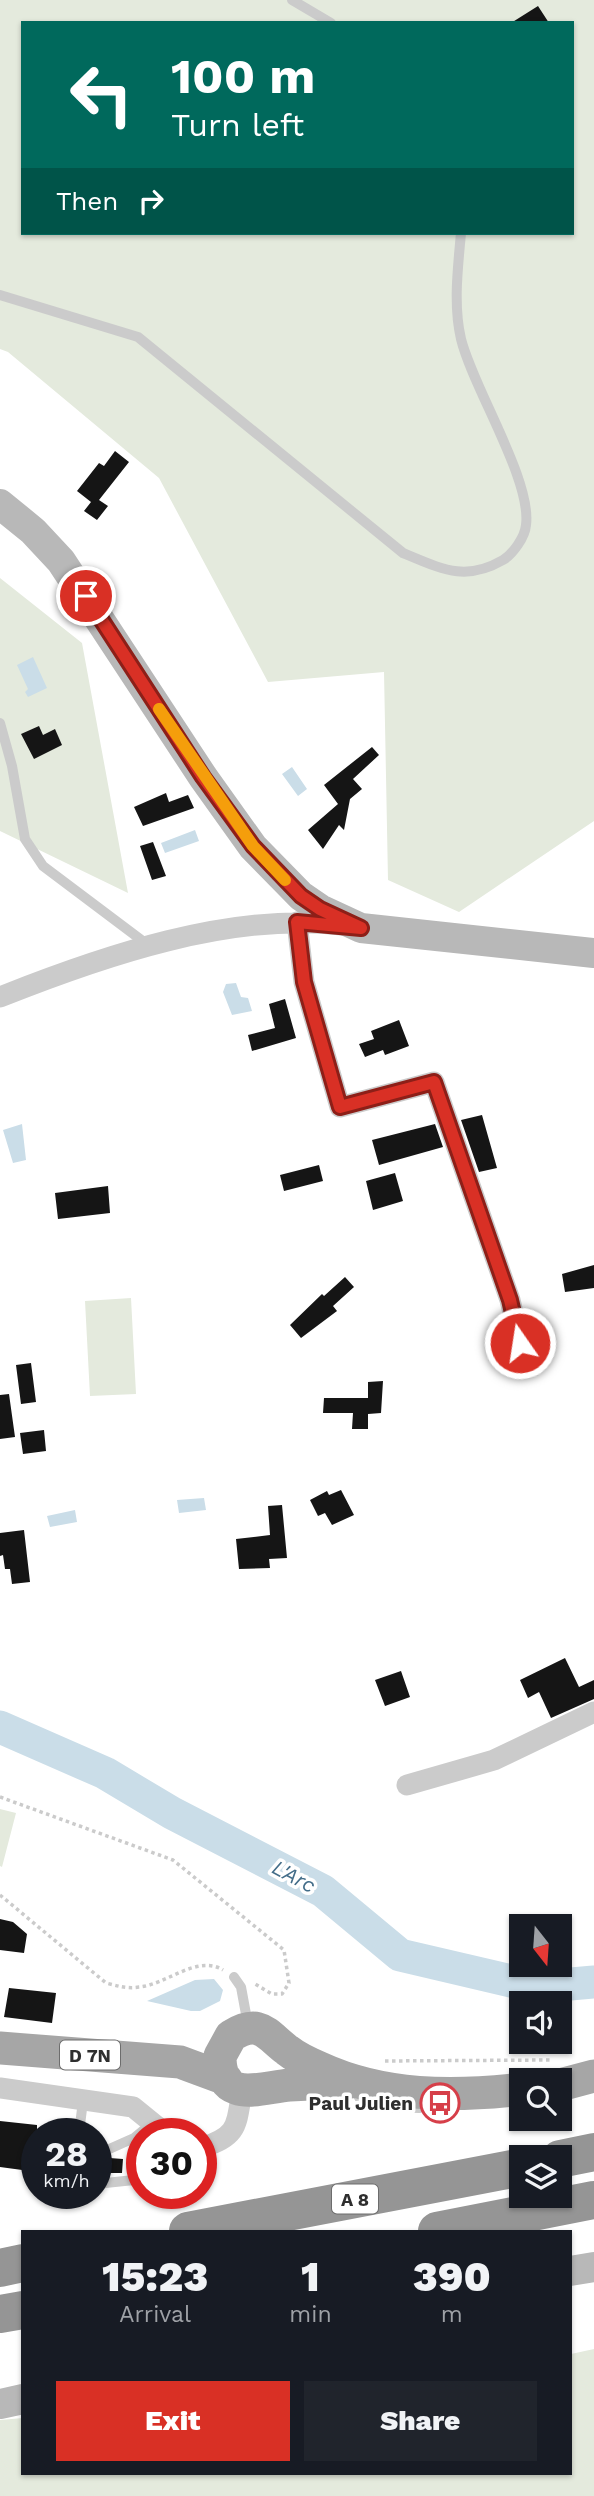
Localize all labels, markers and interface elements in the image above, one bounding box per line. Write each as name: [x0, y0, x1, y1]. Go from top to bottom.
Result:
text: 100 m: [171, 47, 315, 105]
icon: left: [56, 49, 147, 140]
text: Turn left: [171, 106, 304, 144]
icon: right: [132, 182, 170, 220]
text: Then: [56, 186, 118, 216]
pin: [56, 566, 116, 626]
icon: arrive: [67, 577, 105, 615]
position arrow: [483, 1306, 557, 1380]
water label: L'Arc: [268, 1854, 320, 1898]
north arrow: [509, 1914, 572, 1978]
map controls: [509, 1914, 572, 2208]
button: sound: [509, 1991, 572, 2054]
road number: D 7N: [60, 2040, 120, 2070]
button: search: [509, 2068, 572, 2131]
bus stop icon: Paul Julien: [419, 2082, 461, 2124]
place label: Paul Julien: [309, 2092, 413, 2115]
speed limit sign: 30: [126, 2118, 217, 2209]
text: 28: [45, 2133, 88, 2175]
button: layers: [509, 2145, 572, 2208]
text: km/h: [43, 2170, 90, 2191]
road number: A 8: [332, 2185, 378, 2214]
text: 15:23: [102, 2252, 208, 2301]
text: 1: [301, 2252, 320, 2301]
text: 390: [413, 2252, 491, 2301]
text: Arrival: [119, 2301, 191, 2328]
text: min: [289, 2301, 332, 2328]
text: m: [441, 2301, 463, 2328]
button: Exit: [56, 2381, 290, 2461]
button: Share: [304, 2381, 537, 2461]

